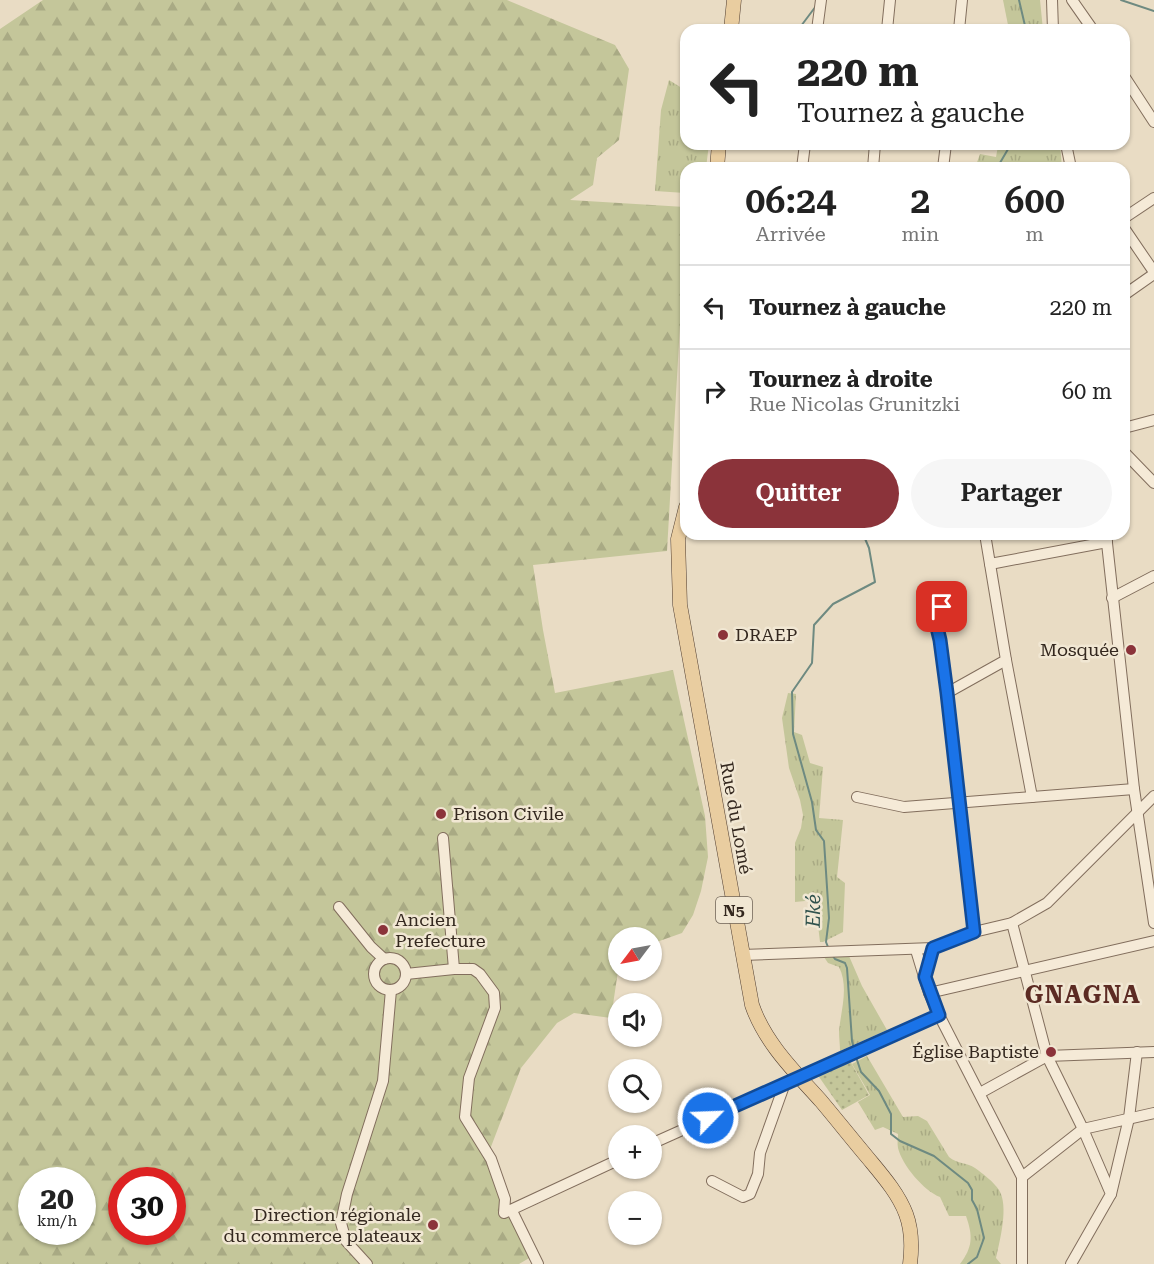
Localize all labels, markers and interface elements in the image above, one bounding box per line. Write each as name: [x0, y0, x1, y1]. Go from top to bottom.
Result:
text: 220 m: [797, 47, 919, 96]
icon: left: [698, 48, 776, 126]
text: Tournez à gauche: [797, 97, 1025, 129]
text: 06:24: [745, 180, 836, 222]
text: 2: [910, 180, 930, 222]
text: 600: [1004, 180, 1065, 222]
text: Arrivée: [756, 222, 826, 246]
text: min: [902, 222, 939, 246]
text: m: [1025, 222, 1044, 246]
icon: left: [698, 291, 731, 324]
text: Tournez à gauche: [749, 295, 946, 320]
text: 220 m: [1049, 295, 1112, 320]
text: Tournez à droite: [749, 367, 933, 392]
icon: right: [698, 375, 731, 408]
text: 60 m: [1062, 379, 1112, 404]
text: Rue Nicolas Grunitzki: [749, 392, 960, 416]
button: Quitter: [698, 459, 899, 528]
button: Partager: [911, 459, 1112, 528]
pin: [916, 581, 967, 632]
icon: arrive: [925, 590, 958, 623]
place label: DRAEP: [735, 624, 797, 645]
marker: DRAEP: [716, 628, 730, 642]
place label: Mosquée: [1040, 639, 1119, 660]
marker: Mosquée: [1124, 643, 1138, 657]
street label: Rue du Lomé: [716, 760, 757, 876]
place label: Prison Civile: [453, 803, 564, 824]
marker: Prison Civile: [434, 807, 448, 821]
water label: Eké: [801, 894, 825, 929]
road number: N5: [716, 897, 752, 923]
place label: Ancien Prefecture: [395, 909, 486, 951]
marker: Ancien Prefecture: [376, 923, 390, 937]
north arrow: [608, 927, 662, 981]
map controls: [608, 927, 662, 1245]
district label: GNAGNA: [1025, 981, 1141, 1009]
button: sound: [608, 993, 662, 1047]
place label: Église Baptiste: [912, 1041, 1039, 1062]
marker: Église Baptiste: [1044, 1045, 1058, 1059]
button: search: [608, 1059, 662, 1113]
position arrow: [676, 1086, 740, 1150]
button: +: [608, 1125, 662, 1179]
speed limit sign: 30: [108, 1167, 186, 1245]
text: 20: [40, 1181, 74, 1216]
button: −: [608, 1191, 662, 1245]
place label: Direction régionale du commerce plateaux: [223, 1204, 422, 1246]
text: km/h: [37, 1212, 77, 1230]
marker: Direction régionale du commerce plateaux: [426, 1218, 440, 1232]

